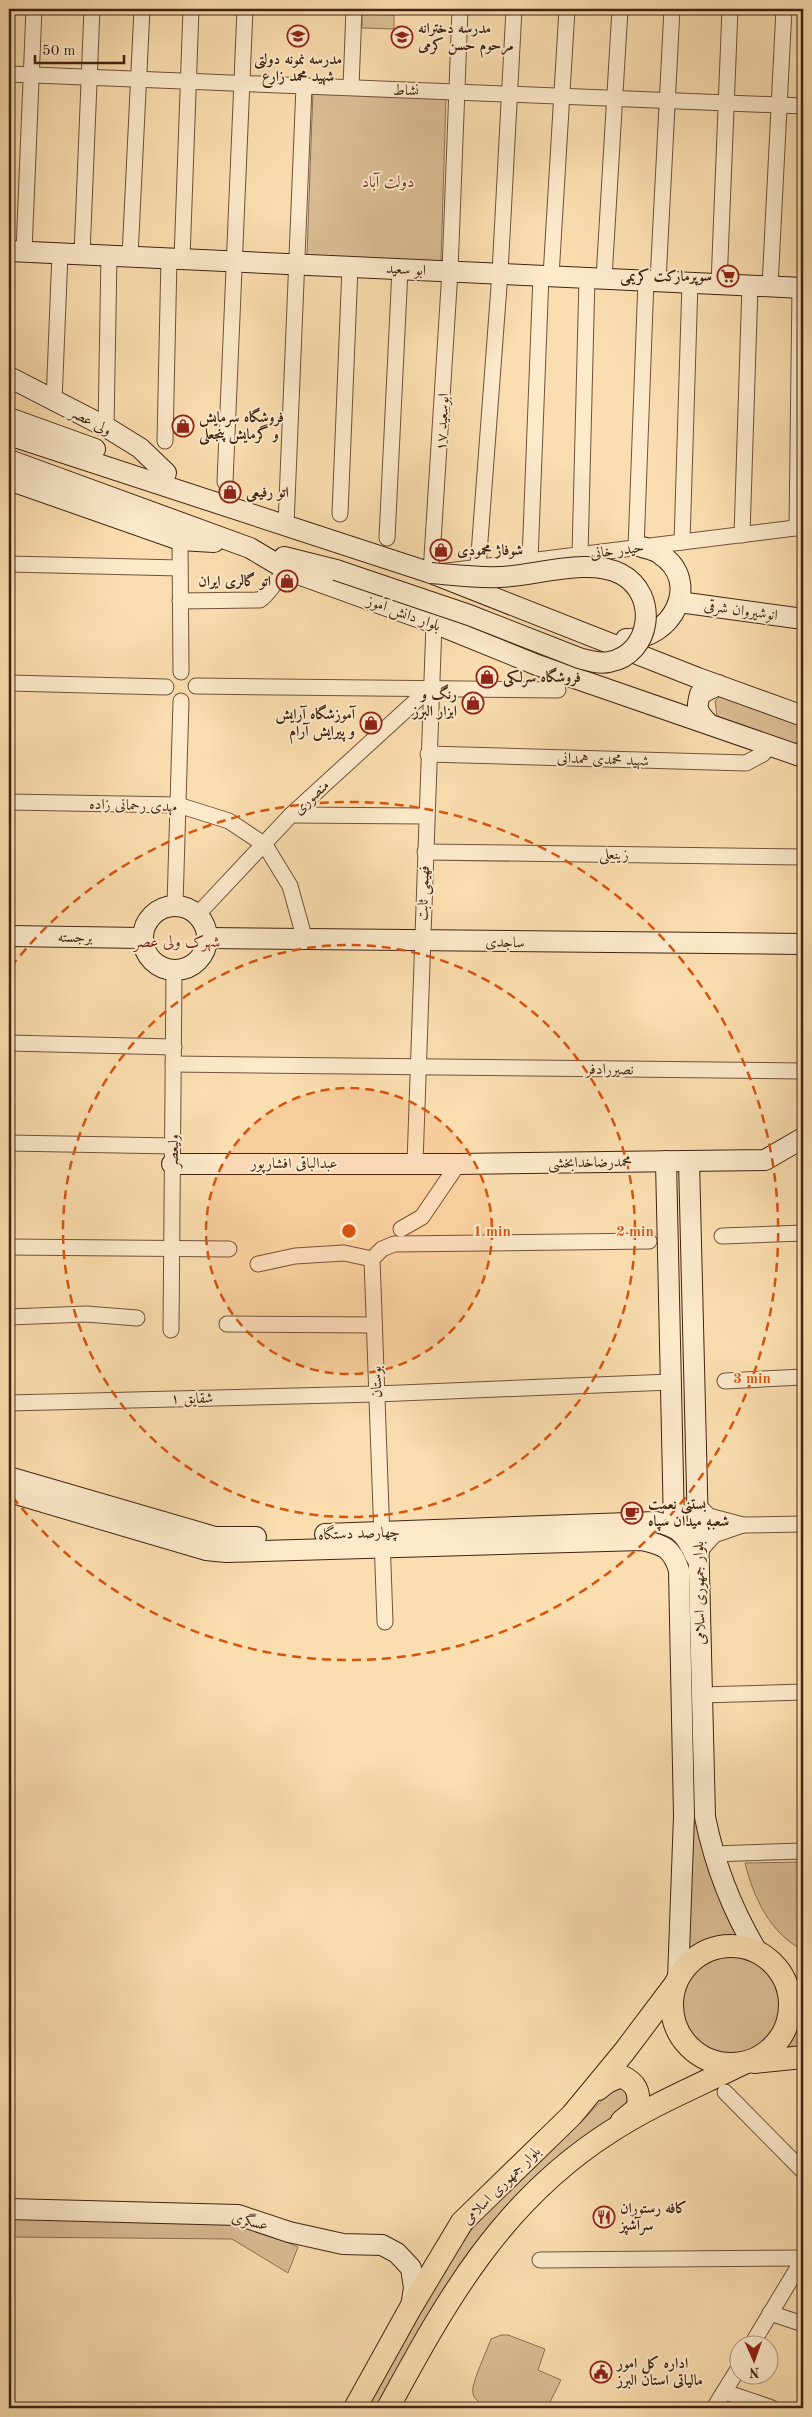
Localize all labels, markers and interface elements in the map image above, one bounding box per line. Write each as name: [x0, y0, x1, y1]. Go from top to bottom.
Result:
place label: مدرسه دخترانه مرحوم حسن کرمی: [417, 21, 514, 58]
school or university icon: مدرسه نمونه دولتی شهید محمد زارع: [286, 24, 310, 48]
school or university icon: مدرسه دخترانه مرحوم حسن کرمی: [390, 25, 414, 49]
scale bar: [35, 32, 124, 64]
text: 50 m: [42, 44, 76, 59]
place label: مدرسه نمونه دولتی شهید محمد زارع: [254, 52, 342, 88]
street label: نشاط: [393, 83, 419, 99]
district label: دولت آباد: [362, 172, 414, 191]
street label: ابو سعید: [385, 262, 426, 279]
supermarket icon: سوپرمارکت کریمی: [716, 264, 740, 288]
place label: سوپرمارکت کریمی: [620, 268, 712, 286]
street label: ابوسعید ۱۷: [434, 393, 452, 451]
street label: ولی عصر: [65, 405, 113, 440]
place label: فروشگاه سرمایش و گرمایش پنجعلی: [198, 407, 284, 446]
shop icon: فروشگاه سرمایش و گرمایش پنجعلی: [171, 414, 195, 438]
shop icon: اتو رفیعی: [218, 480, 242, 504]
place label: اتو رفیعی: [246, 485, 289, 502]
shop icon: شوفاژ محمودی: [429, 538, 453, 562]
street label: حیدر خانی: [589, 541, 645, 562]
place label: شوفاژ محمودی: [457, 543, 523, 559]
shop icon: اتو گالری ایران: [275, 569, 299, 593]
place label: اتو گالری ایران: [198, 571, 271, 590]
street label: بلوار دانش آموز: [363, 591, 443, 636]
street label: انوشیروان شرقی: [703, 598, 779, 625]
shop icon: فروشگاه سرلکی: [475, 665, 499, 689]
place label: فروشگاه سرلکی: [503, 667, 581, 688]
place label: رنگ و ابزار البرز: [411, 684, 457, 720]
shop icon: رنگ و ابزار البرز: [461, 691, 485, 715]
place label: آموزشگاه آرایش و پیرایش آرام: [276, 704, 357, 744]
shop icon: آموزشگاه آرایش و پیرایش آرام: [359, 711, 383, 735]
street label: شهید محمدی همدانی: [557, 751, 649, 771]
street label: منصوری: [291, 778, 333, 818]
street label: مهدی رحمانی زاده: [89, 797, 177, 817]
street label: زینعلی: [599, 848, 629, 865]
street label: فهیمی ثابت: [416, 865, 435, 921]
street label: برجسته: [57, 931, 93, 946]
district label: شهرک ولی عصر: [132, 934, 220, 952]
street label: ساجدی: [485, 936, 525, 951]
street label: نصیررادفر: [584, 1063, 634, 1079]
street label: ولیعصر: [167, 1134, 183, 1170]
street label: محمدرضاخدابخشی: [548, 1155, 632, 1174]
street label: عبدالباقی افشارپور: [249, 1156, 337, 1174]
centre of rings: [340, 1222, 358, 1240]
text: 1 min: [473, 1225, 511, 1240]
text: 2 min: [616, 1225, 654, 1240]
street label: بوستان: [369, 1365, 386, 1398]
text: 3 min: [733, 1372, 771, 1387]
street label: شقایق ۱: [171, 1392, 213, 1407]
place label: بستنی نعمت شعبه میدان سپاه: [648, 1498, 729, 1531]
cafe icon: بستنی نعمت شعبه میدان سپاه: [620, 1501, 644, 1525]
street label: چهارصد دستگاه: [318, 1522, 400, 1544]
street label: بلوار جمهوری اسلامی: [692, 1541, 709, 1645]
street label: بلوار جمهوری اسلامی: [460, 2144, 544, 2228]
place label: کافه رستوران سرآشپز: [618, 2200, 687, 2236]
restaurant icon: کافه رستوران سرآشپز: [592, 2205, 616, 2229]
street label: عسگری: [230, 2208, 270, 2235]
north arrow: [730, 2334, 780, 2384]
place label: اداره کل امور مالیاتی استان البرز: [615, 2355, 703, 2389]
public building icon: اداره کل امور مالیاتی استان البرز: [589, 2360, 613, 2384]
text: N: [749, 2365, 760, 2379]

